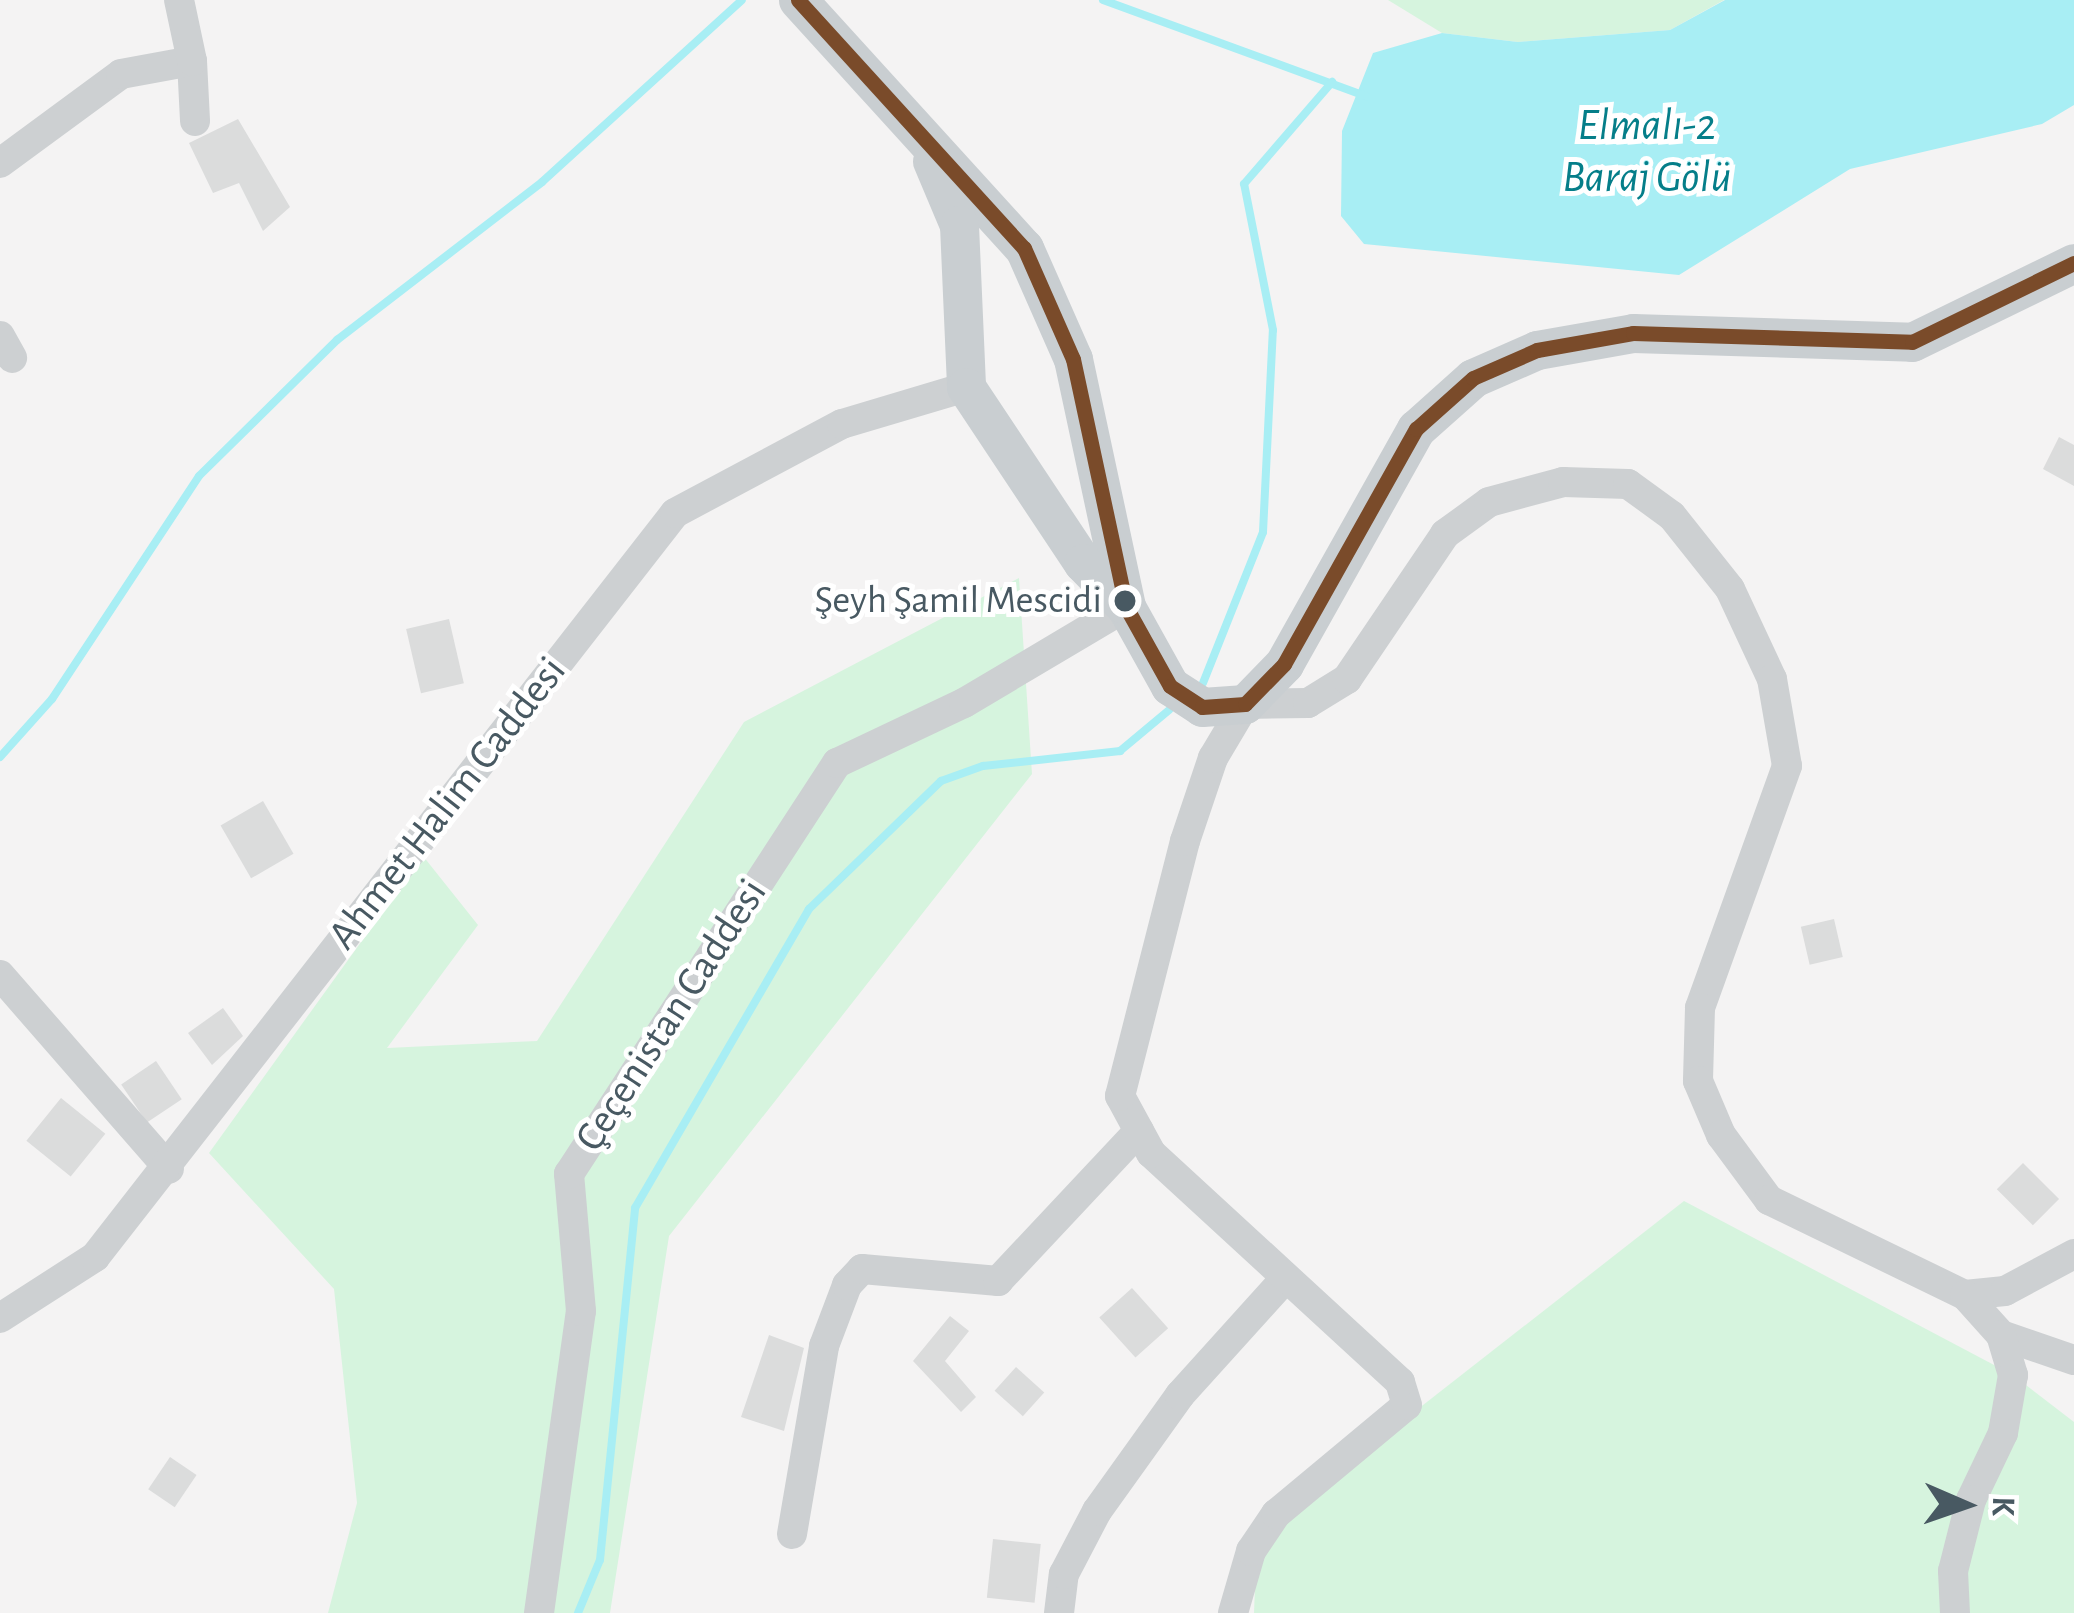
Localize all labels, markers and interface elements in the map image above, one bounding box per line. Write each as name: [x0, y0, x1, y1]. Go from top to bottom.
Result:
water label: Elmalı-2 Baraj Gölü: [1562, 99, 1732, 205]
place label: Şeyh Şamil Mescidi: [815, 578, 1102, 624]
marker: Şeyh Şamil Mescidi: [1114, 590, 1136, 612]
street label: Ahmet Halim Caddesi: [317, 647, 577, 959]
street label: Çeçenistan Caddesi: [564, 870, 778, 1160]
north arrow: [1906, 1445, 2026, 1565]
text: K: [1986, 1496, 2019, 1516]

